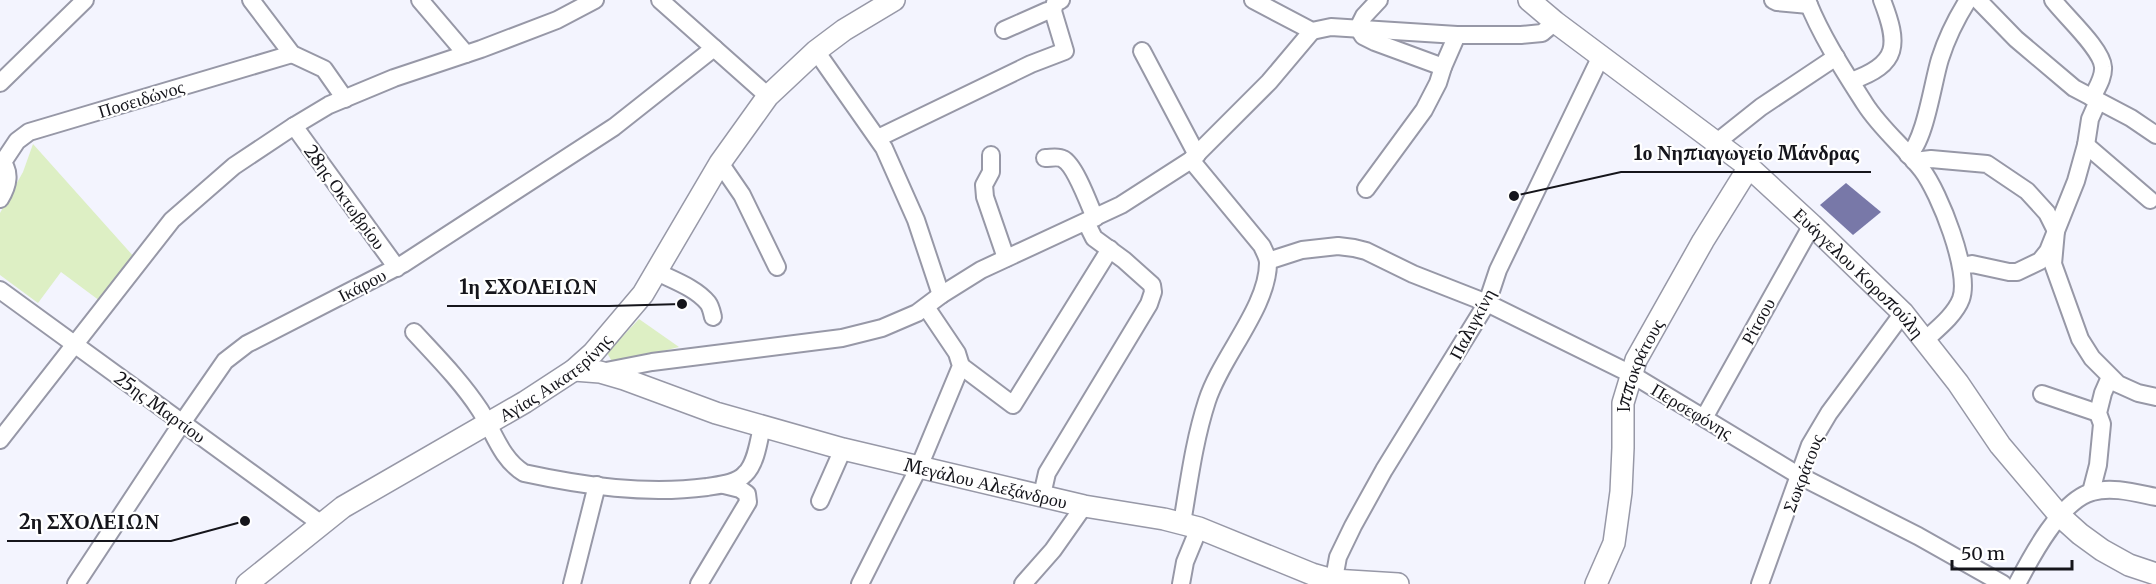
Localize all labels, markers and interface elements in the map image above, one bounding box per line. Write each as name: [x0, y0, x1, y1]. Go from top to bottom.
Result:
street label: Ποσειδώνος: [95, 75, 187, 123]
callout: 1ο Νηπιαγωγείο Μάνδρας: [1621, 134, 1871, 172]
street label: 28ης Οκτωβρίου: [299, 140, 391, 254]
text: 1ο Νηπιαγωγείο Μάνδρας: [1633, 140, 1859, 165]
street label: Ευάγγελου Κοροπούλη: [1789, 202, 1930, 342]
street label: Ικάρου: [334, 263, 390, 307]
callout: 1η ΣΧΟΛΕΙΩΝ: [447, 268, 609, 306]
text: 1η ΣΧΟΛΕΙΩΝ: [459, 274, 597, 299]
street label: Παλιγκίνη: [1444, 285, 1500, 363]
street label: Ρίτσου: [1736, 294, 1780, 348]
street label: Ιπποκράτους: [1611, 315, 1668, 412]
street label: Αγίας Αικατερίνης: [494, 329, 616, 426]
street label: 25ης Μαρτίου: [110, 366, 210, 448]
street label: Περσεφόνης: [1647, 378, 1737, 444]
street label: Σωκράτους: [1778, 431, 1828, 515]
street label: Μεγάλου Αλεξάνδρου: [902, 452, 1070, 513]
callout: 2η ΣΧΟΛΕΙΩΝ: [7, 503, 171, 541]
text: 2η ΣΧΟΛΕΙΩΝ: [19, 509, 160, 534]
scale bar: [1952, 533, 2072, 571]
text: 50 m: [1961, 542, 2005, 565]

